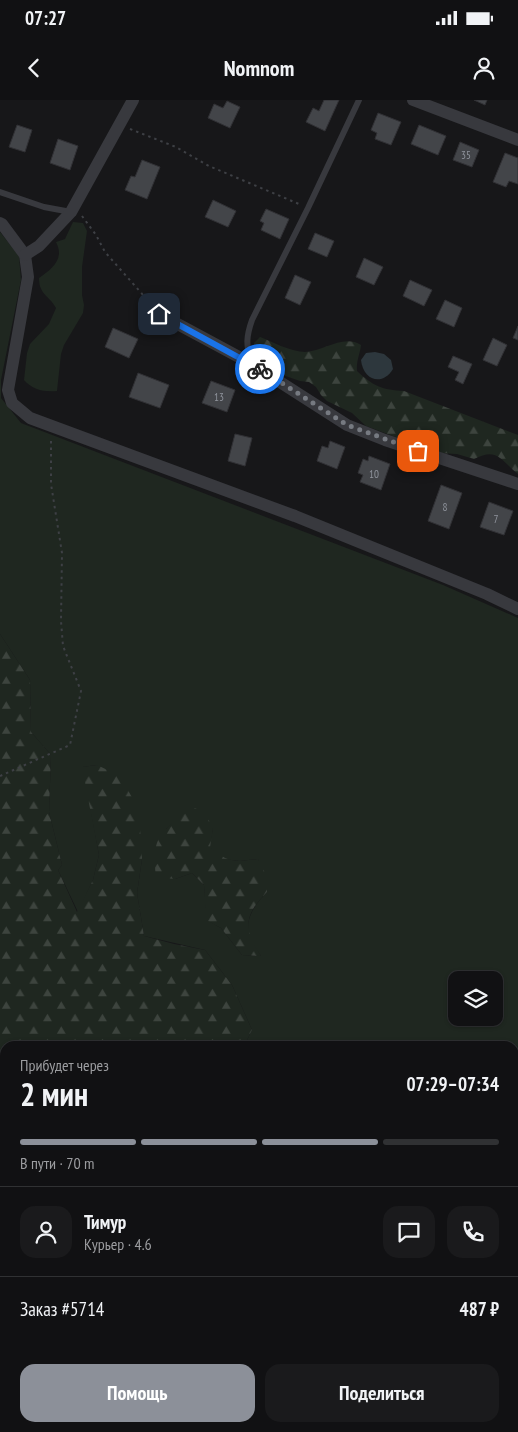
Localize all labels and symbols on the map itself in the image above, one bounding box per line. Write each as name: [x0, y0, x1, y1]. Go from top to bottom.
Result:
house number: 35: [461, 148, 471, 162]
pin: [138, 293, 180, 335]
courier: [235, 344, 285, 394]
house number: 13: [214, 390, 224, 404]
pin: [397, 430, 439, 472]
house number: 10: [369, 467, 379, 481]
house number: 8: [443, 500, 448, 514]
house number: 7: [494, 512, 499, 526]

